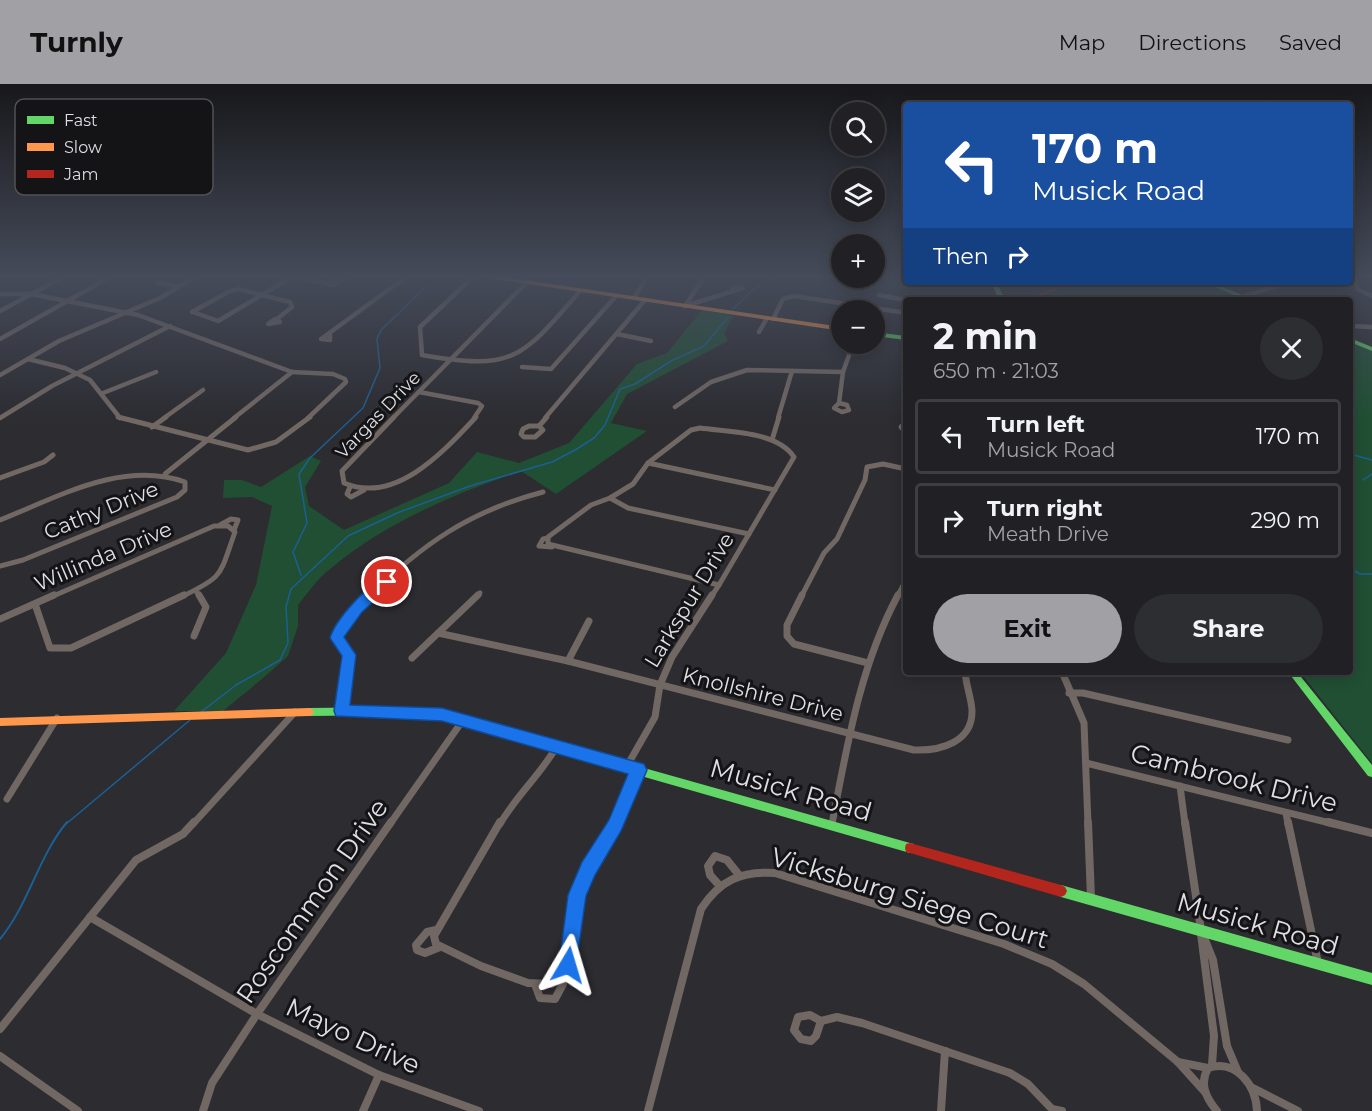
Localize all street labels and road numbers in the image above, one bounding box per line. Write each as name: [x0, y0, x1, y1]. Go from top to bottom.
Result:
street label: Vargas Drive: [331, 367, 425, 463]
street label: Cathy Drive: [40, 476, 162, 544]
street label: Willinda Drive: [31, 516, 175, 596]
street label: Larkspur Drive: [639, 528, 739, 672]
street label: Knollshire Drive: [680, 662, 846, 726]
street label: Cambrook Drive: [1127, 737, 1341, 819]
street label: Musick Road: [706, 752, 876, 828]
street label: Roscommon Drive: [229, 793, 395, 1009]
street label: Vicksburg Siege Court: [767, 840, 1053, 956]
street label: Musick Road: [1173, 886, 1343, 962]
street label: Mayo Drive: [281, 991, 425, 1081]

